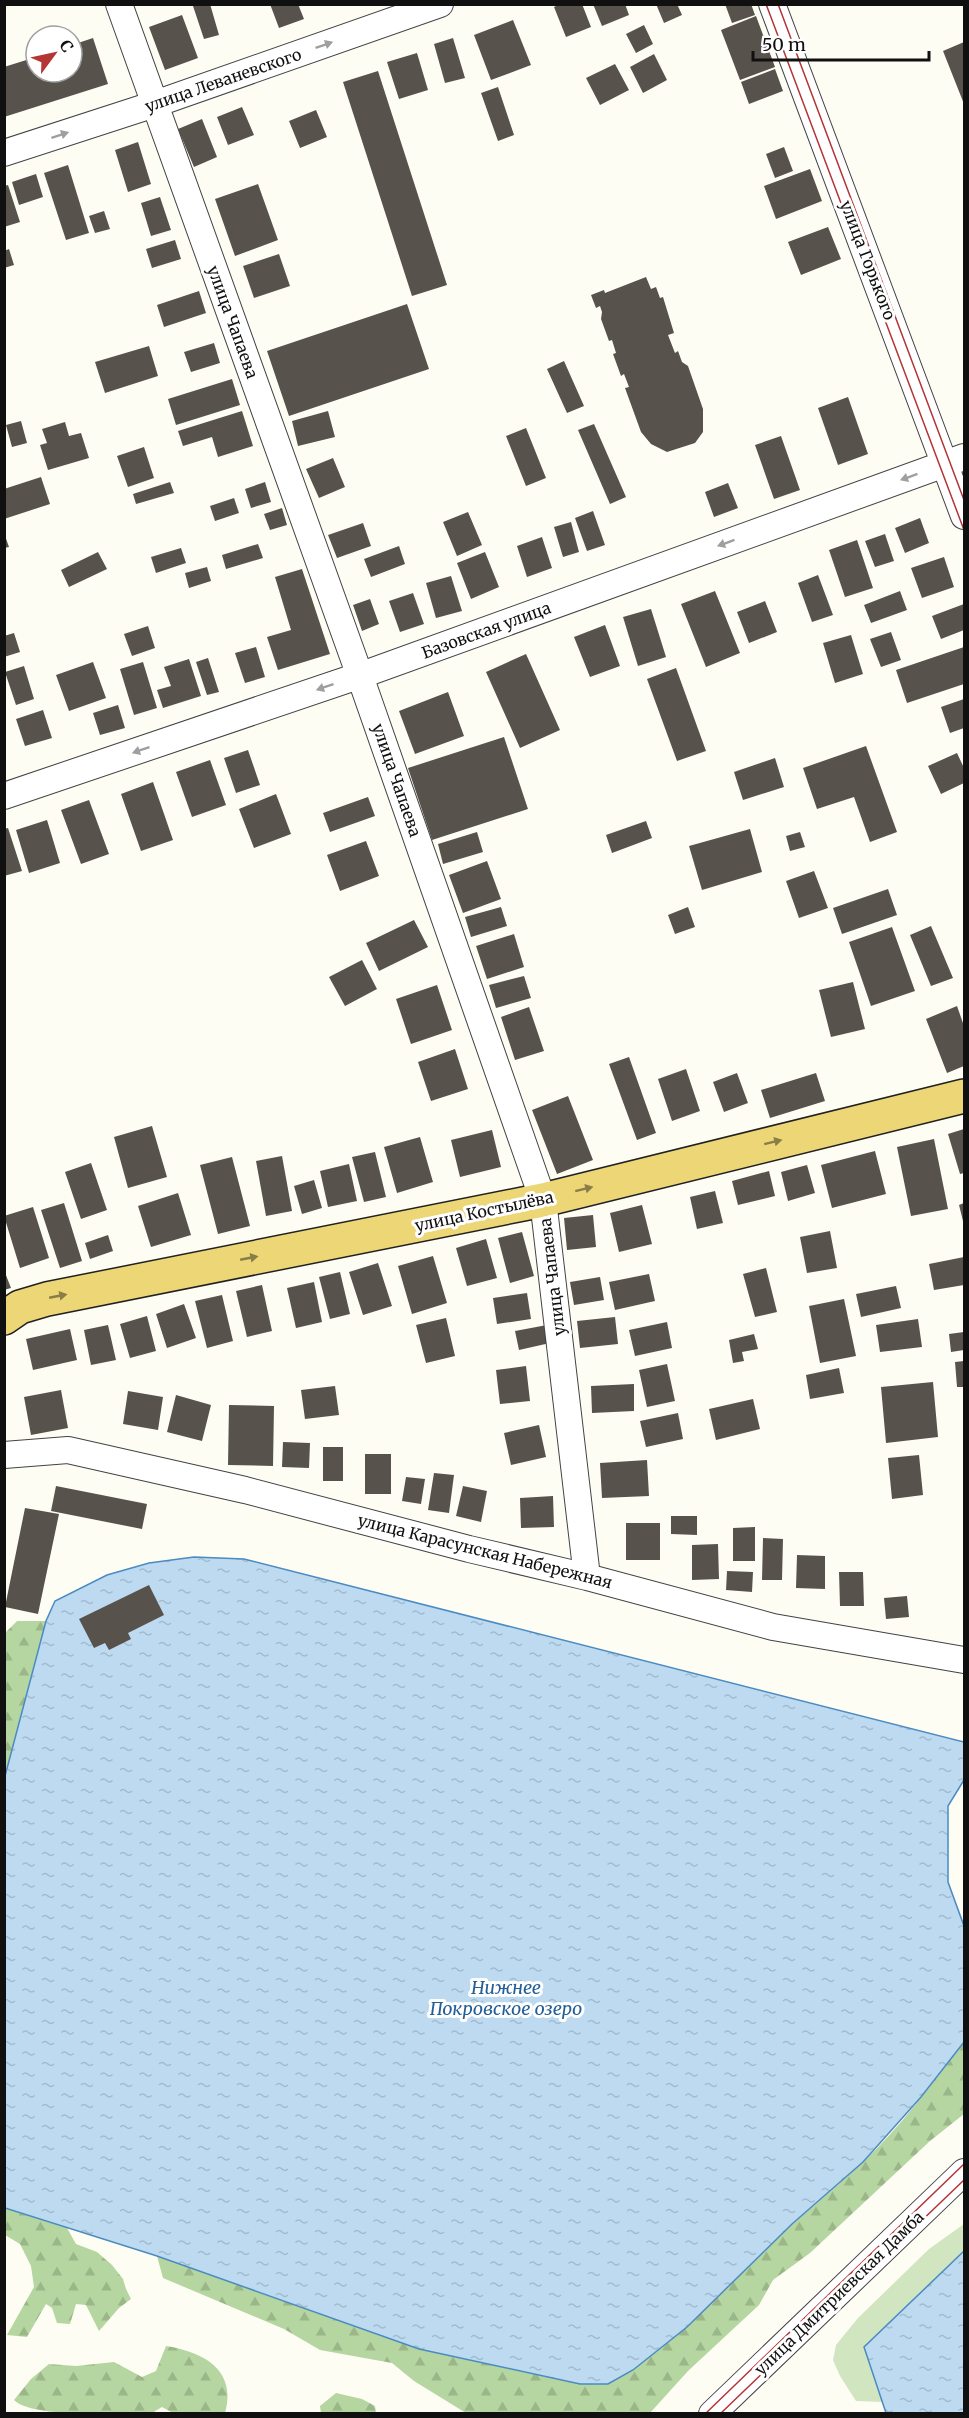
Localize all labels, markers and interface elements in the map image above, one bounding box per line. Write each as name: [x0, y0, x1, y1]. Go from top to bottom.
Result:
north arrow: [24, 24, 84, 84]
scale bar: [753, 24, 928, 62]
text: 50 m: [762, 33, 806, 56]
text: С: [55, 36, 78, 56]
one-way arrow: [315, 39, 333, 49]
street label: улица Леваневского: [142, 44, 304, 116]
one-way arrow: [51, 129, 69, 139]
street label: улица Горького: [836, 197, 900, 323]
street label: улица Чапаева: [203, 263, 263, 382]
one-way arrow: [900, 472, 918, 482]
one-way arrow: [717, 539, 735, 549]
street label: Базовская улица: [419, 597, 554, 663]
one-way arrow: [316, 683, 334, 693]
street label: улица Чапаева: [368, 721, 426, 840]
one-way arrow: [132, 746, 150, 755]
one-way arrow: [764, 1137, 782, 1147]
one-way arrow: [575, 1184, 593, 1194]
street label: улица Костылёва: [413, 1186, 556, 1235]
street label: улица Чапаева: [535, 1217, 569, 1337]
one-way arrow: [240, 1253, 259, 1262]
one-way arrow: [49, 1291, 68, 1300]
street label: улица Карасунская Набережная: [356, 1510, 614, 1592]
water label: Нижнее Покровское озеро: [430, 1976, 582, 2020]
street label: улица Дмитриевская Дамба: [750, 2206, 928, 2379]

